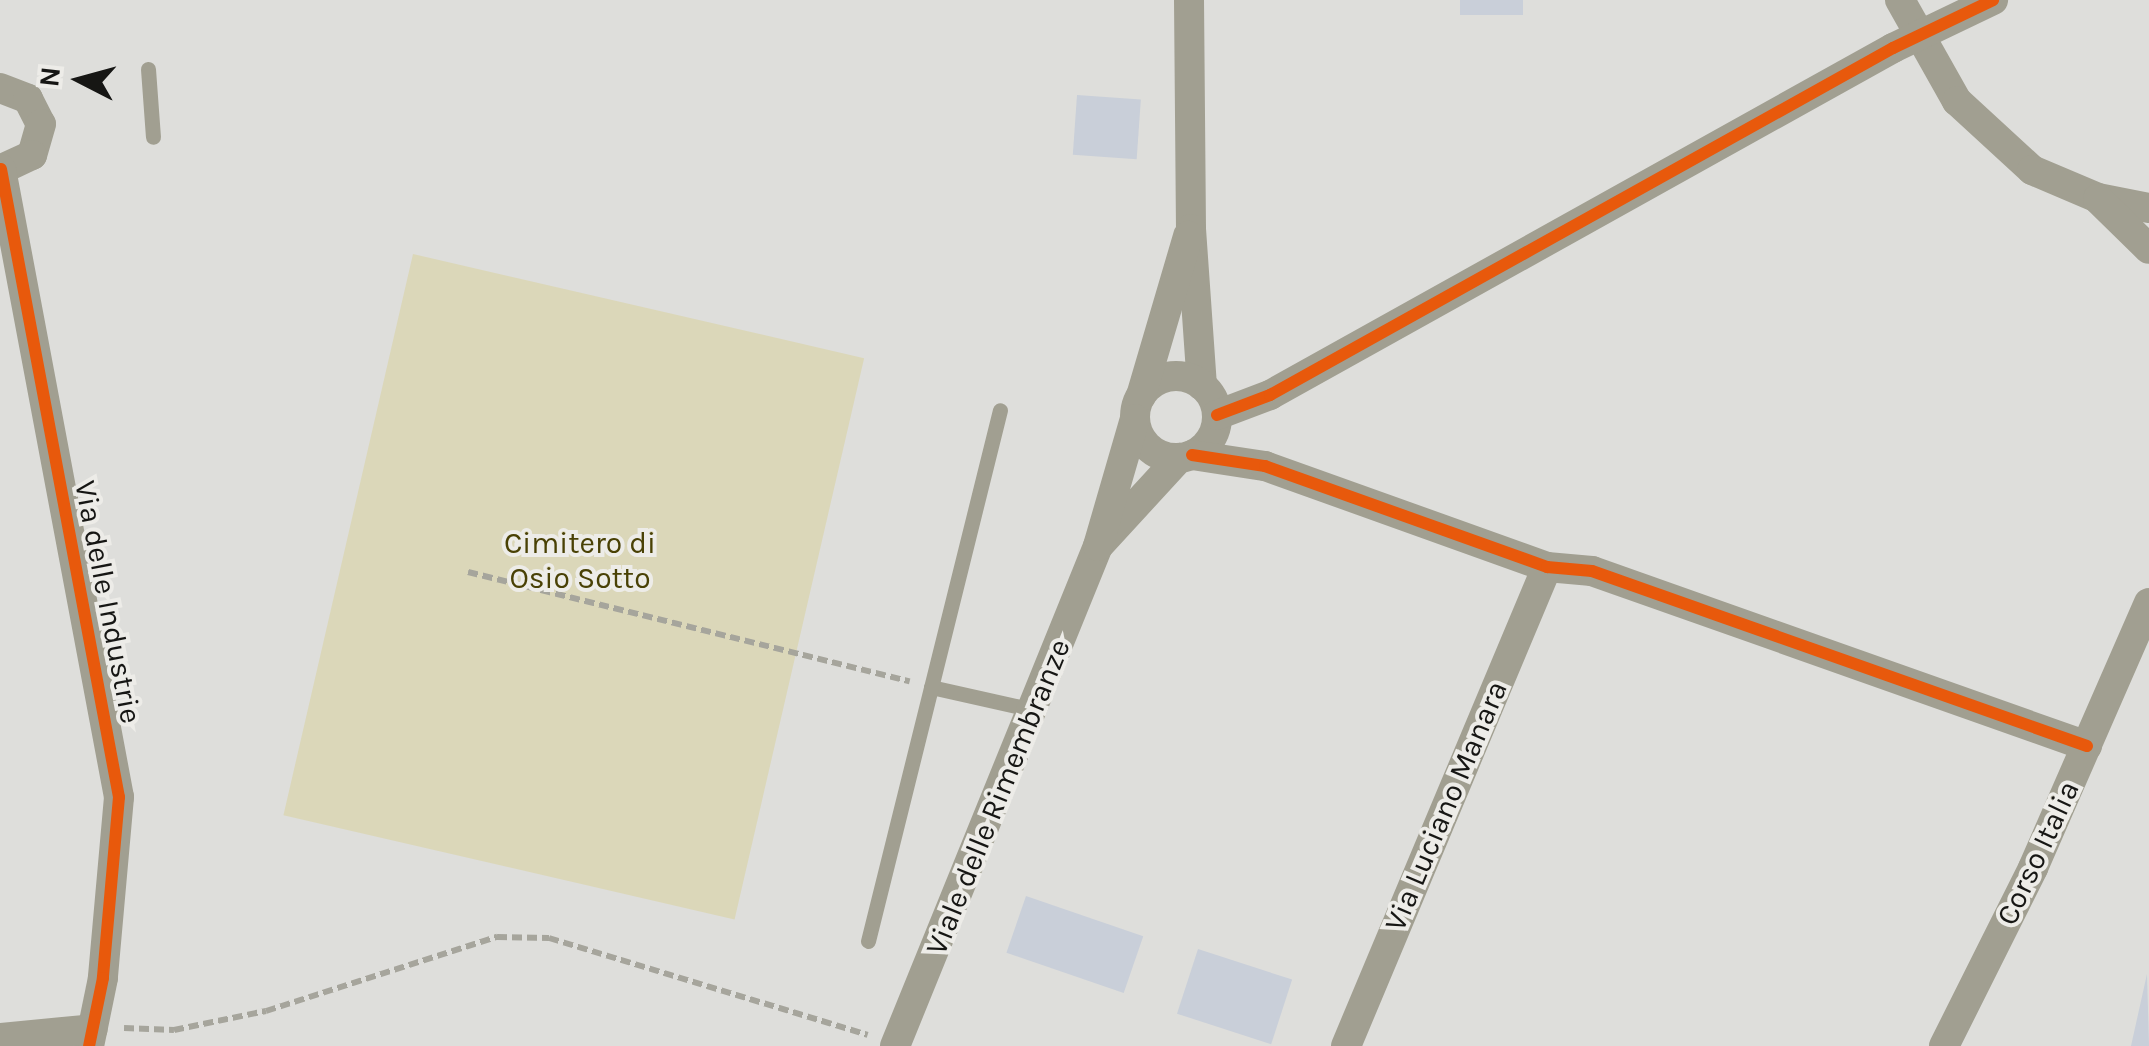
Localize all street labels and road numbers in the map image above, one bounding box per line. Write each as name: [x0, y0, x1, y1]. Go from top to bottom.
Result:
street label: Via delle Industrie: [67, 478, 149, 726]
street label: Viale delle Rimembranze: [918, 634, 1078, 960]
street label: Via Luciano Manara: [1377, 676, 1515, 936]
street label: Corso Italia: [1989, 775, 2087, 931]

